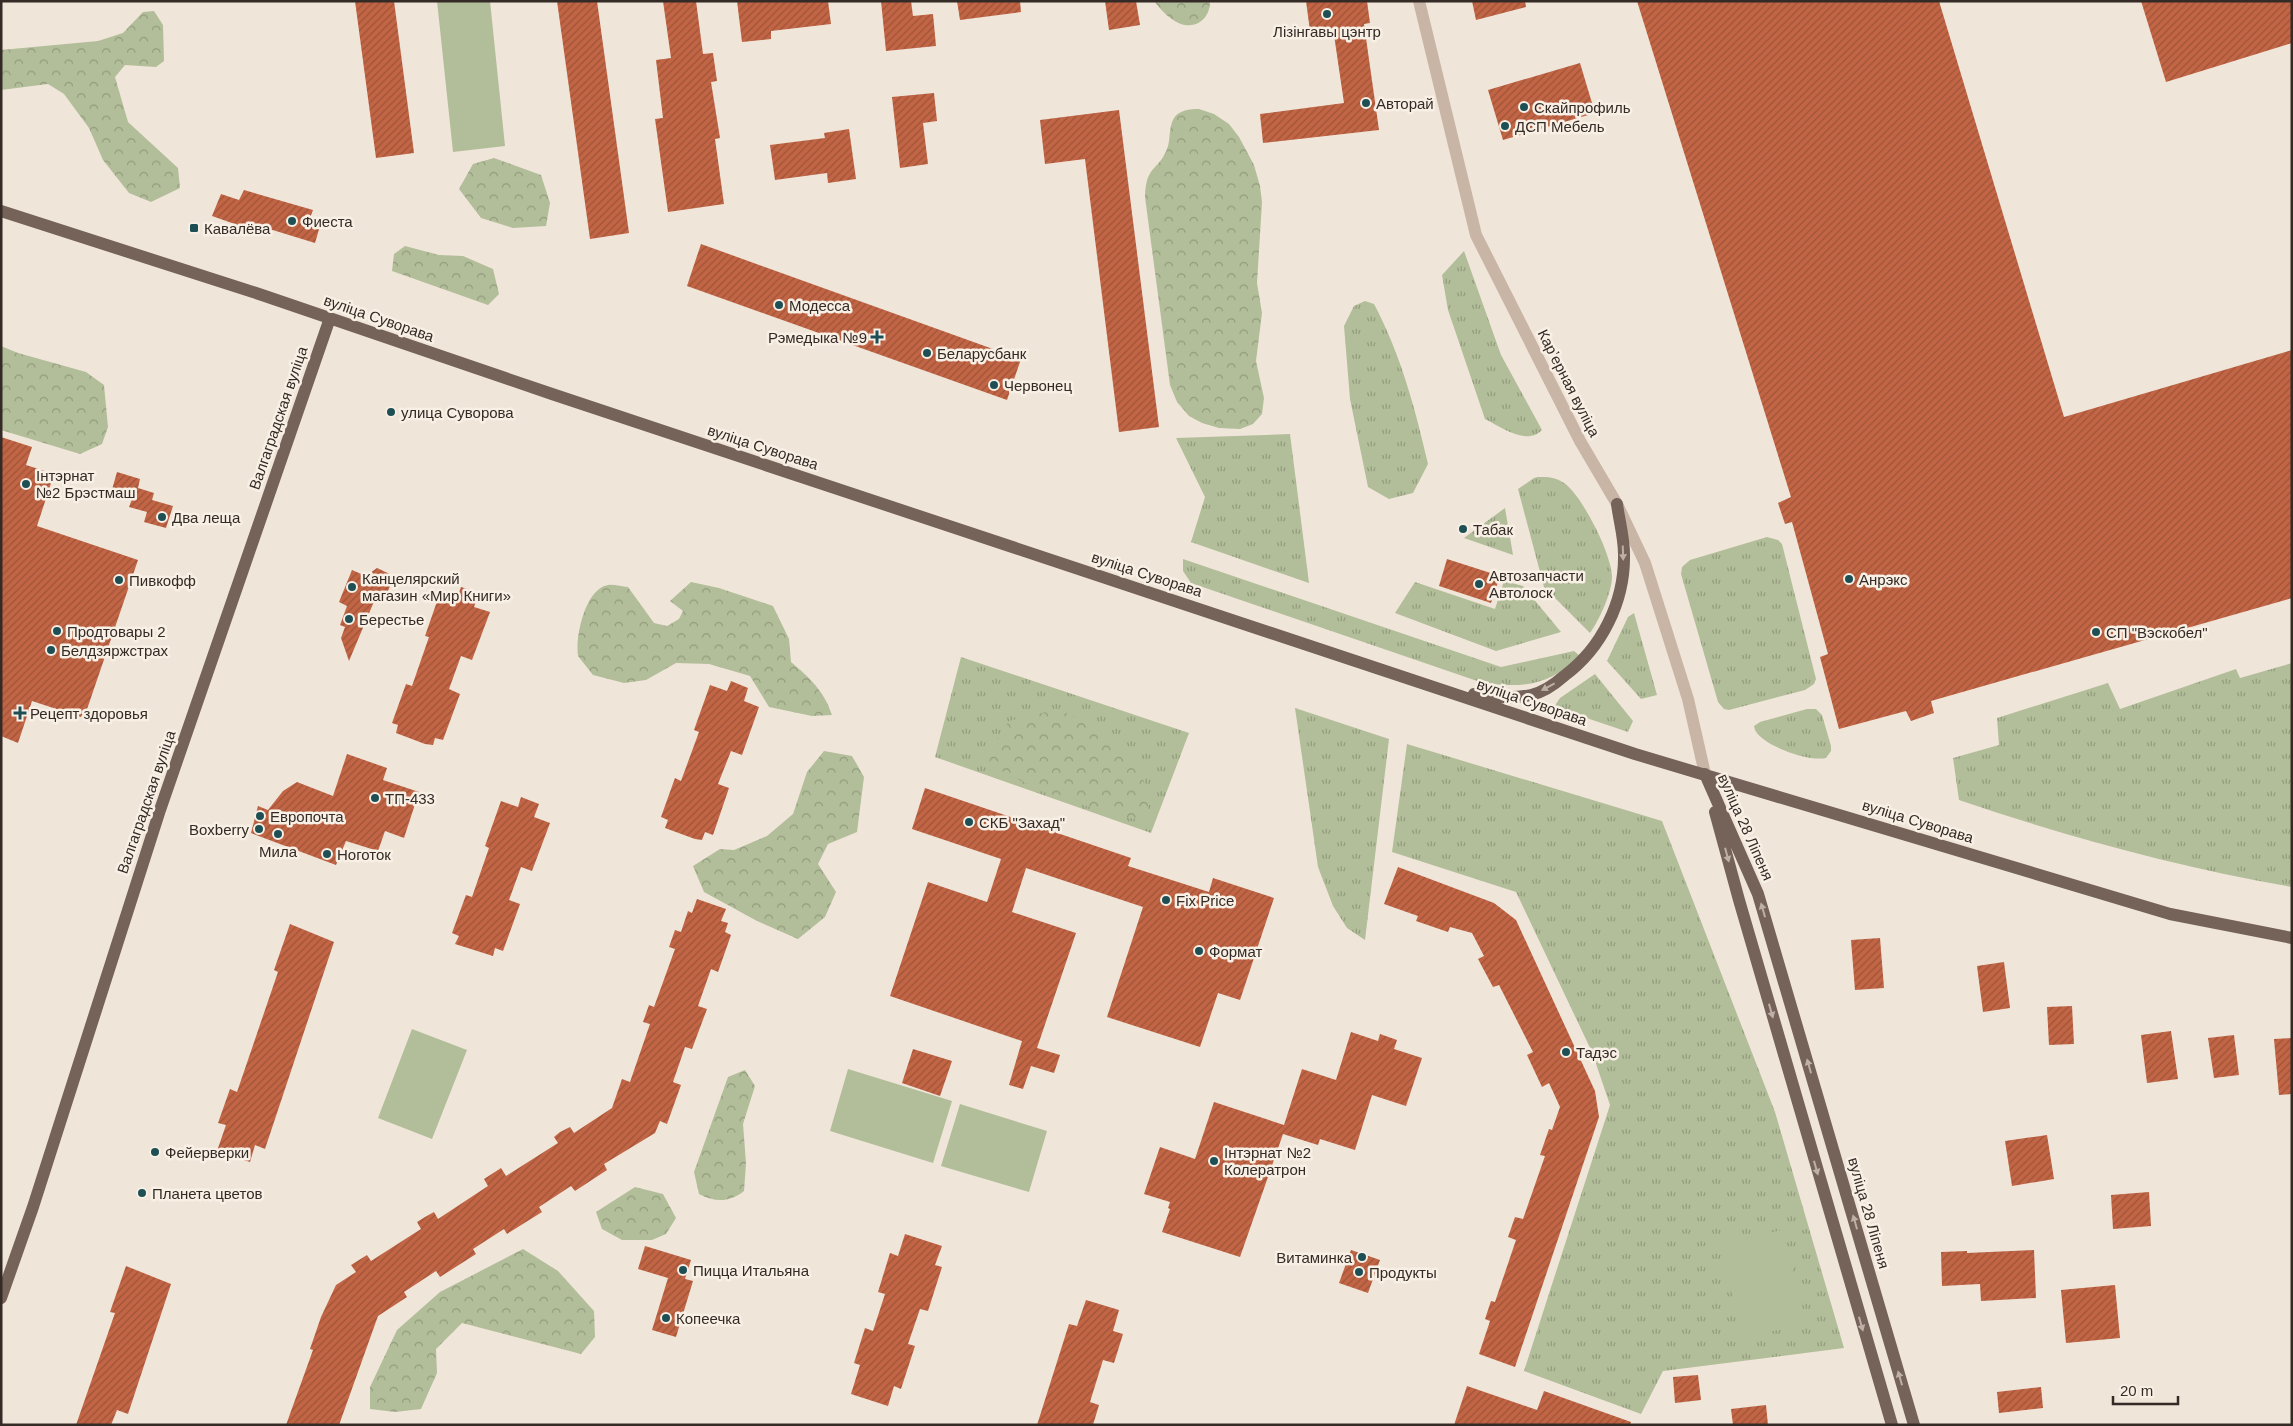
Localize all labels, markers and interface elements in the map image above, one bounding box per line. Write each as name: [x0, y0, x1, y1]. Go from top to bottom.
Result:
marker: Лізінгавы цэнтр: [1321, 8, 1333, 20]
place label: Лізінгавы цэнтр: [1273, 23, 1381, 40]
place label: Авторай: [1376, 95, 1434, 112]
marker: Авторай: [1360, 97, 1372, 109]
place label: Скайпрофиль: [1534, 99, 1631, 116]
marker: Скайпрофиль: [1518, 101, 1530, 113]
place label: ДСП Мебель: [1515, 118, 1605, 135]
marker: ДСП Мебель: [1499, 120, 1511, 132]
place label: Фиеста: [302, 213, 353, 230]
marker: Фиеста: [286, 215, 298, 227]
place label: Кавалёва: [204, 220, 271, 237]
marker: Кавалёва: [188, 222, 200, 234]
street label: вуліца Суворава: [322, 291, 437, 345]
place label: Модесса: [789, 297, 851, 314]
marker: Модесса: [773, 299, 785, 311]
street label: Карʼерная вуліца: [1535, 326, 1604, 440]
place label: Рэмедыка №9: [768, 329, 867, 346]
marker: Рэмедыка №9: [871, 331, 883, 343]
street label: Валгаградская вуліца: [245, 344, 311, 492]
place label: Беларусбанк: [937, 345, 1027, 362]
marker: Беларусбанк: [921, 347, 933, 359]
place label: Червонец: [1004, 377, 1072, 394]
marker: Червонец: [988, 379, 1000, 391]
place label: улица Суворова: [401, 404, 514, 421]
marker: улица Суворова: [385, 406, 397, 418]
street label: вуліца Суворава: [706, 421, 821, 473]
place label: Інтэрнат №2 Брэстмаш: [36, 467, 136, 501]
marker: Інтэрнат №2 Брэстмаш: [20, 478, 32, 490]
place label: Два леща: [172, 509, 241, 526]
marker: Два леща: [156, 511, 168, 523]
place label: Табак: [1473, 521, 1513, 538]
marker: Табак: [1457, 523, 1469, 535]
one-way arrow: [1620, 545, 1628, 561]
street label: вуліца Суворава: [1090, 548, 1205, 600]
place label: Автозапчасти Автолоск: [1489, 567, 1584, 601]
place label: Канцелярский магазин «Мир Книги»: [362, 570, 511, 604]
place label: Анрэкс: [1859, 571, 1908, 588]
place label: Пивкофф: [129, 572, 196, 589]
marker: Анрэкс: [1843, 573, 1855, 585]
marker: Пивкофф: [113, 574, 125, 586]
marker: Автозапчасти Автолоск: [1473, 578, 1485, 590]
marker: Канцелярский магазин «Мир Книги»: [346, 581, 358, 593]
place label: Берестье: [359, 611, 424, 628]
marker: Берестье: [343, 613, 355, 625]
place label: Продтовары 2: [67, 623, 166, 640]
place label: СП "Вэскобел": [2106, 624, 2208, 641]
marker: Продтовары 2: [51, 625, 63, 637]
marker: СП "Вэскобел": [2090, 626, 2102, 638]
place label: Белдзяржстрах: [61, 642, 169, 659]
marker: Белдзяржстрах: [45, 644, 57, 656]
street label: вуліца Суворава: [1475, 675, 1590, 729]
one-way arrow: [1541, 683, 1555, 691]
place label: Рецепт здоровья: [30, 705, 148, 722]
marker: Рецепт здоровья: [14, 707, 26, 719]
street label: Валгаградская вуліца: [113, 728, 179, 876]
street label: вуліца 28 Ліпеня: [1715, 771, 1777, 883]
place label: ТП-433: [385, 790, 435, 807]
marker: ТП-433: [369, 792, 381, 804]
street label: вуліца Суворава: [1860, 796, 1976, 846]
place label: Европочта: [270, 808, 344, 825]
marker: Европочта: [254, 810, 266, 822]
place label: СКБ "Захад": [979, 814, 1065, 831]
marker: СКБ "Захад": [963, 816, 975, 828]
place label: Boxberry: [189, 821, 249, 838]
marker: Boxberry: [253, 823, 265, 835]
marker: Мила: [272, 828, 284, 840]
place label: Мила: [259, 843, 298, 860]
place label: Ноготок: [337, 846, 391, 863]
marker: Ноготок: [321, 848, 333, 860]
one-way arrow: [1723, 848, 1731, 863]
place label: Fix Price: [1176, 892, 1234, 909]
marker: Fix Price: [1160, 894, 1172, 906]
one-way arrow: [1758, 903, 1766, 918]
place label: Формат: [1209, 943, 1262, 960]
marker: Формат: [1193, 945, 1205, 957]
one-way arrow: [1767, 1004, 1775, 1019]
place label: Тадэс: [1576, 1044, 1617, 1061]
marker: Тадэс: [1560, 1046, 1572, 1058]
one-way arrow: [1804, 1059, 1812, 1074]
place label: Фейерверки: [165, 1144, 249, 1161]
place label: Інтэрнат №2 Колератрон: [1224, 1144, 1311, 1178]
marker: Фейерверки: [149, 1146, 161, 1158]
marker: Інтэрнат №2 Колератрон: [1208, 1155, 1220, 1167]
street label: вуліца 28 Ліпеня: [1845, 1155, 1893, 1271]
one-way arrow: [1812, 1160, 1820, 1175]
place label: Планета цветов: [152, 1185, 262, 1202]
marker: Планета цветов: [136, 1187, 148, 1199]
one-way arrow: [1850, 1214, 1858, 1229]
place label: Витаминка: [1276, 1249, 1353, 1266]
marker: Витаминка: [1356, 1251, 1368, 1263]
place label: Пицца Итальяна: [693, 1262, 810, 1279]
marker: Пицца Итальяна: [677, 1264, 689, 1276]
place label: Продукты: [1369, 1264, 1437, 1281]
marker: Продукты: [1353, 1266, 1365, 1278]
place label: Копеечка: [676, 1310, 741, 1327]
marker: Копеечка: [660, 1312, 672, 1324]
one-way arrow: [1857, 1316, 1865, 1331]
one-way arrow: [1896, 1370, 1904, 1385]
scale bar: [2113, 1374, 2178, 1406]
text: 20 m: [2120, 1382, 2153, 1399]

